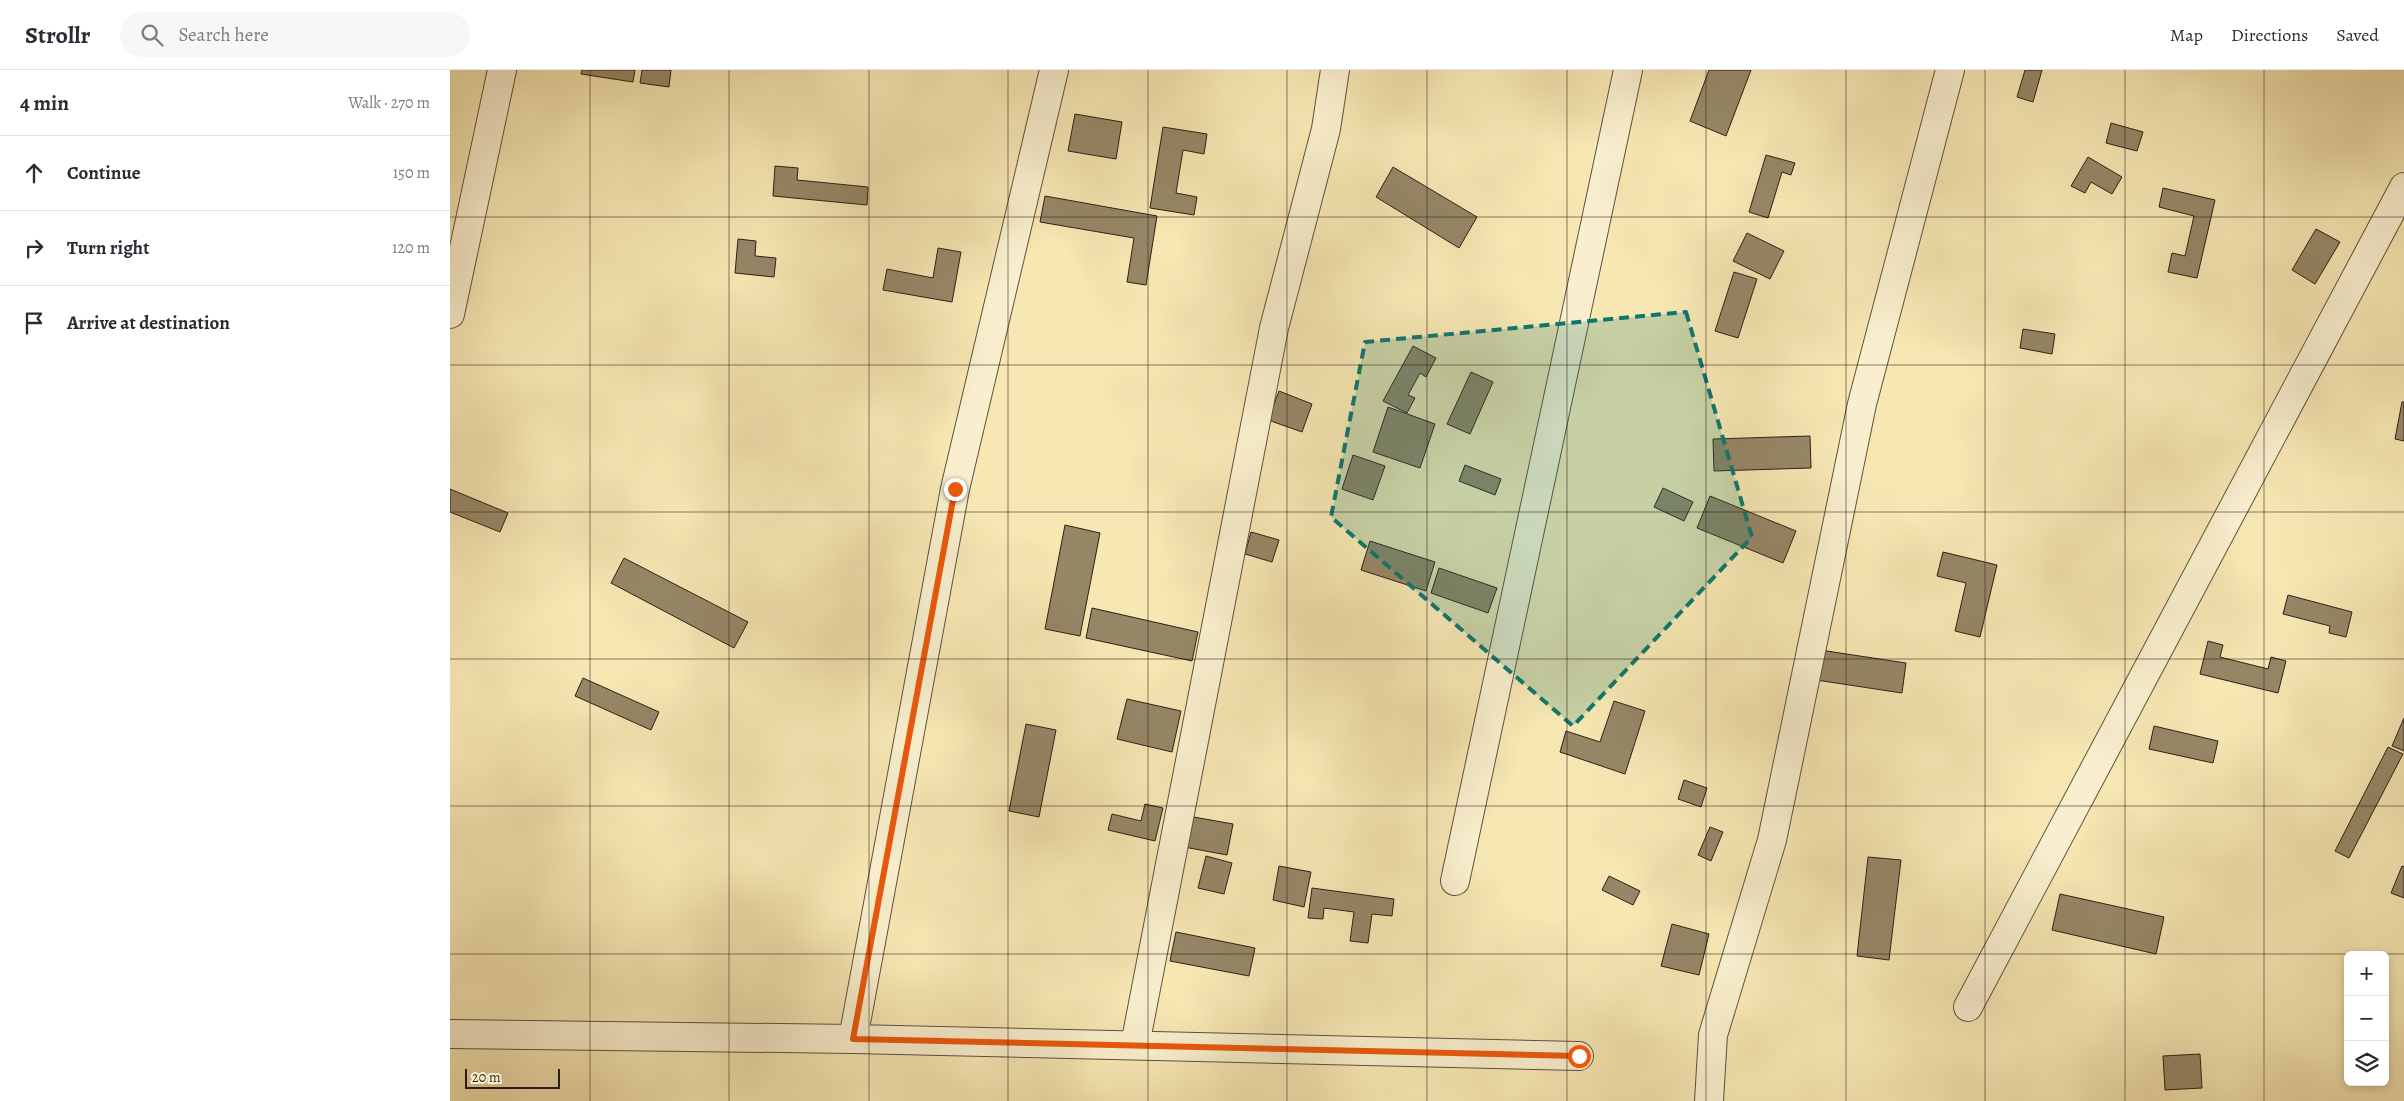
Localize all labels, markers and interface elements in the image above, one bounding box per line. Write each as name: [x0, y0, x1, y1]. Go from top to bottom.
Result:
search box: [120, 12, 470, 57]
text: Strollr: [25, 19, 90, 51]
icon: search: [138, 21, 166, 49]
text: Search here: [178, 22, 269, 48]
text: Map: [2170, 23, 2203, 47]
text: Directions: [2231, 23, 2308, 47]
text: Saved: [2336, 23, 2379, 47]
text: 4 min: [20, 89, 69, 117]
text: Walk · 270 m: [348, 92, 430, 114]
icon: ahead: [20, 159, 48, 187]
text: Continue: [67, 160, 141, 186]
text: 150 m: [393, 162, 430, 184]
icon: right: [20, 234, 48, 262]
text: Turn right: [67, 235, 149, 261]
text: 120 m: [392, 237, 430, 259]
icon: arrive: [20, 309, 48, 337]
text: Arrive at destination: [67, 310, 230, 336]
route end: [944, 478, 967, 501]
map controls: [2344, 951, 2389, 1086]
button: +: [2344, 951, 2389, 996]
button: −: [2344, 996, 2389, 1041]
button: layers: [2344, 1041, 2389, 1086]
route start: [1568, 1045, 1591, 1068]
scale bar: [465, 1066, 560, 1089]
text: 20 m: [472, 1068, 501, 1087]

